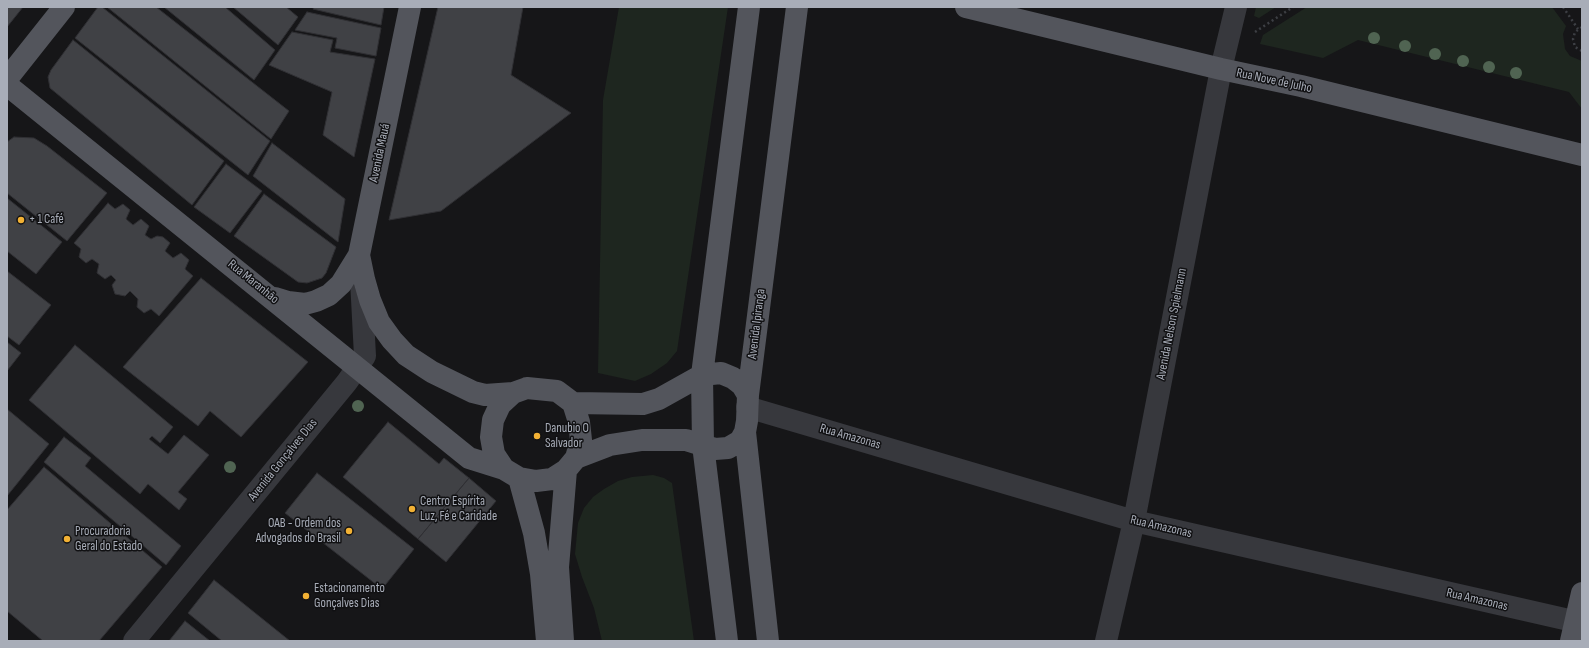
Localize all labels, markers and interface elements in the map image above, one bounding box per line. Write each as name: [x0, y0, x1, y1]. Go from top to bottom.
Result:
street label: Rua Nove de Julho: [1235, 65, 1313, 97]
street label: Avenida Mauá: [366, 122, 394, 184]
place label: + 1 Café: [29, 212, 64, 228]
marker: + 1 Café: [16, 215, 26, 225]
street label: Rua Maranhão: [224, 257, 282, 307]
street label: Avenida Nelson Spielmann: [1154, 267, 1190, 381]
street label: Avenida Ipiranga: [745, 288, 769, 360]
street label: Avenida Gonçalves Dias: [245, 416, 321, 504]
place label: Danubio O Salvador: [545, 421, 589, 452]
street label: Rua Amazonas: [818, 421, 882, 453]
marker: Danubio O Salvador: [532, 431, 542, 441]
place label: Centro Espírita Luz, Fé e Caridade: [420, 494, 497, 525]
marker: Centro Espírita Luz, Fé e Caridade: [407, 504, 417, 514]
street label: Rua Amazonas: [1129, 512, 1193, 542]
place label: OAB - Ordem dos Advogados do Brasil: [256, 516, 341, 547]
place label: Procuradoria Geral do Estado: [75, 524, 142, 555]
marker: OAB - Ordem dos Advogados do Brasil: [344, 526, 354, 536]
marker: Procuradoria Geral do Estado: [62, 534, 72, 544]
place label: Estacionamento Gonçalves Dias: [314, 581, 385, 612]
street label: Rua Amazonas: [1445, 585, 1509, 615]
marker: Estacionamento Gonçalves Dias: [301, 591, 311, 601]

